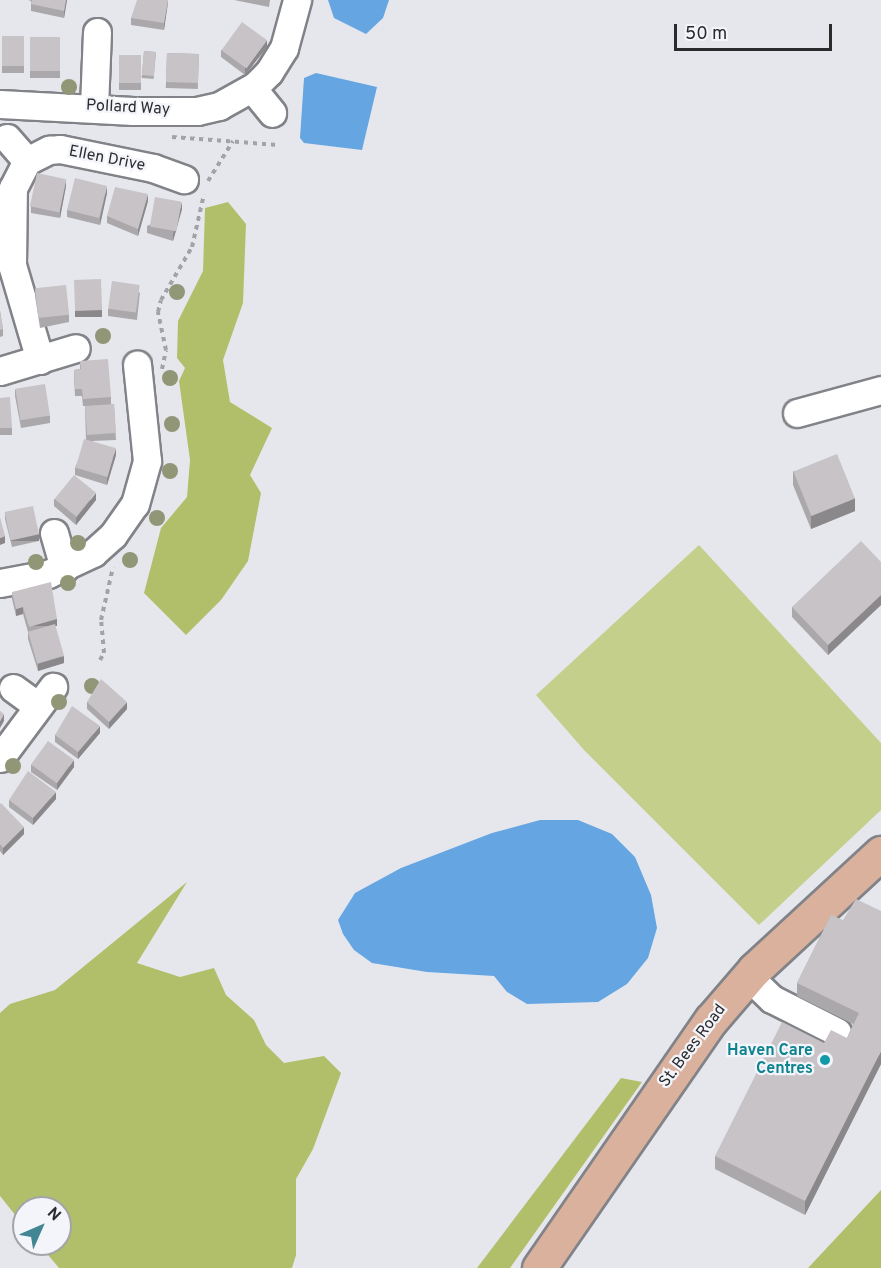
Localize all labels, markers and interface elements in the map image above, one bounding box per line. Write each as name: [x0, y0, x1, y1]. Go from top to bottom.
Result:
scale bar: [677, 12, 834, 50]
text: 50 m: [685, 23, 727, 46]
street label: Pollard Way: [85, 96, 171, 120]
street label: Ellen Drive: [67, 142, 147, 176]
street label: St. Bees Road: [656, 1001, 730, 1091]
place label: Haven Care Centres: [727, 1041, 813, 1079]
marker: Haven Care Centres: [818, 1053, 832, 1067]
north arrow: [12, 1196, 72, 1256]
text: N: [42, 1204, 64, 1226]

